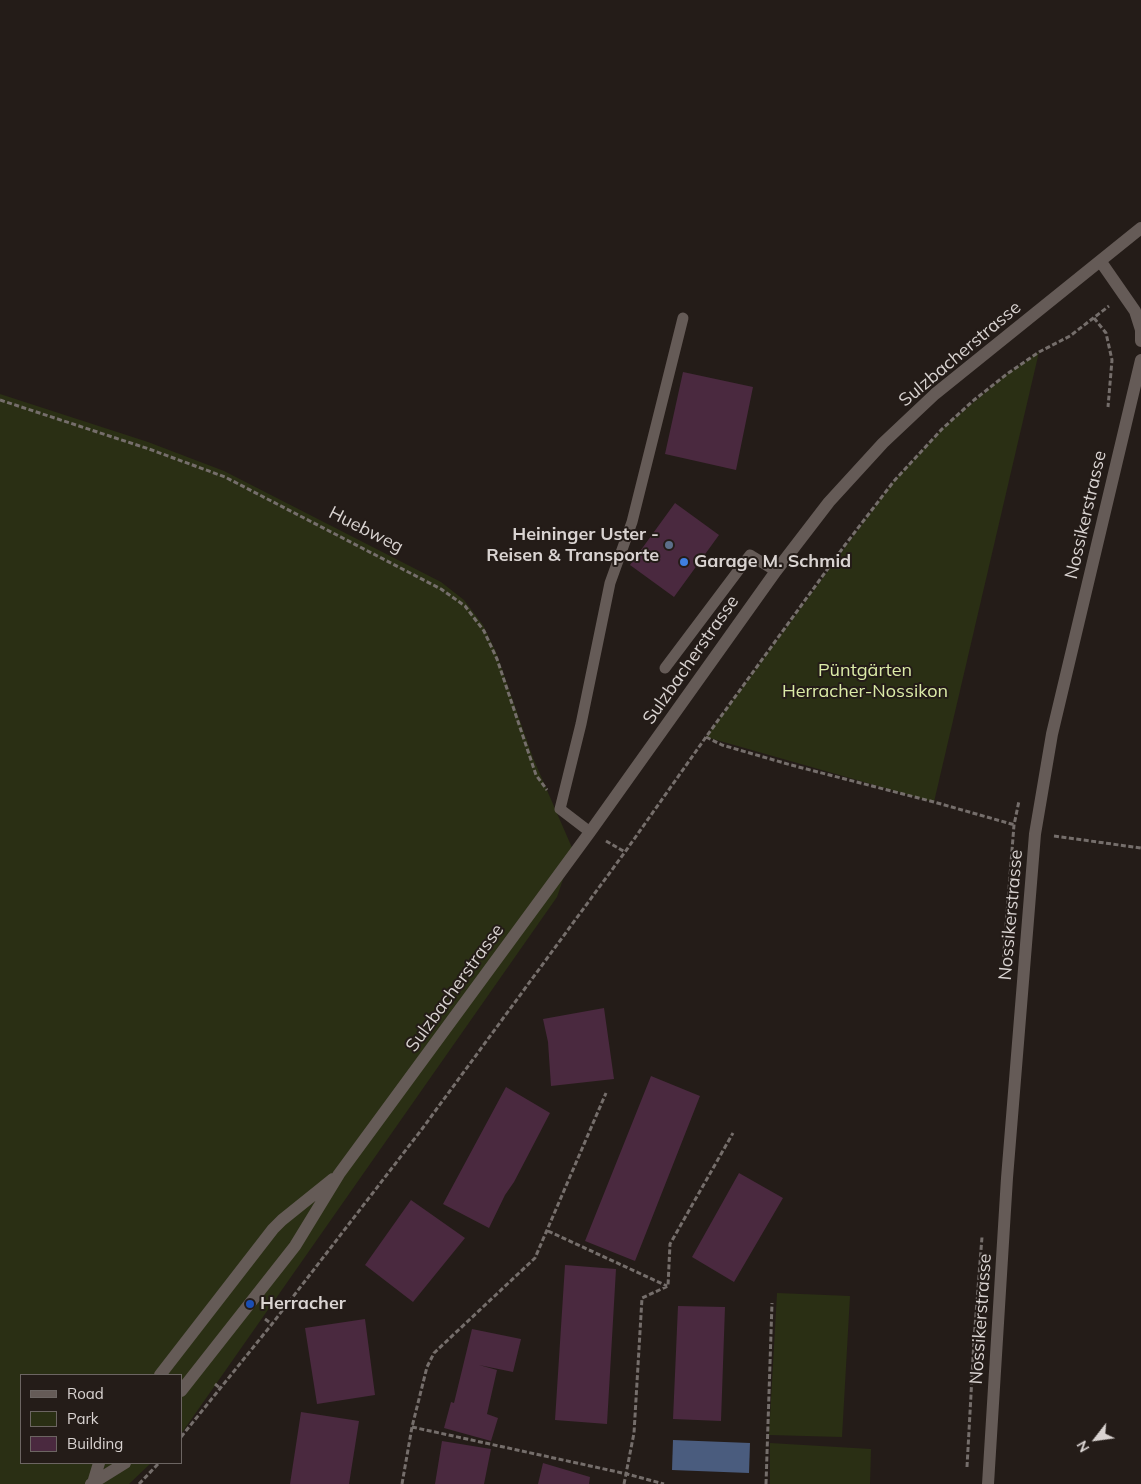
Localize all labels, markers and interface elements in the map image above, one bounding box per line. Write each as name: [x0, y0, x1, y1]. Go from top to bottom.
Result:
street label: Sulzbacherstrasse: [895, 297, 1025, 411]
street label: Nossikerstrasse: [1061, 449, 1111, 581]
street label: Huebweg: [325, 502, 407, 558]
place label: Heininger Uster - Reisen & Transporte: [486, 524, 659, 566]
marker: Heininger Uster - Reisen & Transporte: [663, 539, 675, 551]
place label: Garage M. Schmid: [694, 551, 851, 573]
marker: Garage M. Schmid: [678, 556, 690, 568]
street label: Sulzbacherstrasse: [638, 591, 744, 729]
park label: Püntgärten Herracher-Nossikon: [782, 660, 948, 702]
street label: Nossikerstrasse: [995, 849, 1027, 981]
street label: Sulzbacherstrasse: [401, 920, 509, 1056]
street label: Nossikerstrasse: [966, 1253, 996, 1385]
place label: Herracher: [260, 1293, 346, 1315]
marker: Herracher: [244, 1298, 256, 1310]
legend: [20, 1374, 182, 1464]
text: Road: [67, 1384, 104, 1403]
text: Park: [67, 1409, 99, 1428]
north arrow: [1071, 1414, 1121, 1464]
text: Building: [67, 1434, 123, 1453]
text: N: [1073, 1437, 1093, 1456]

